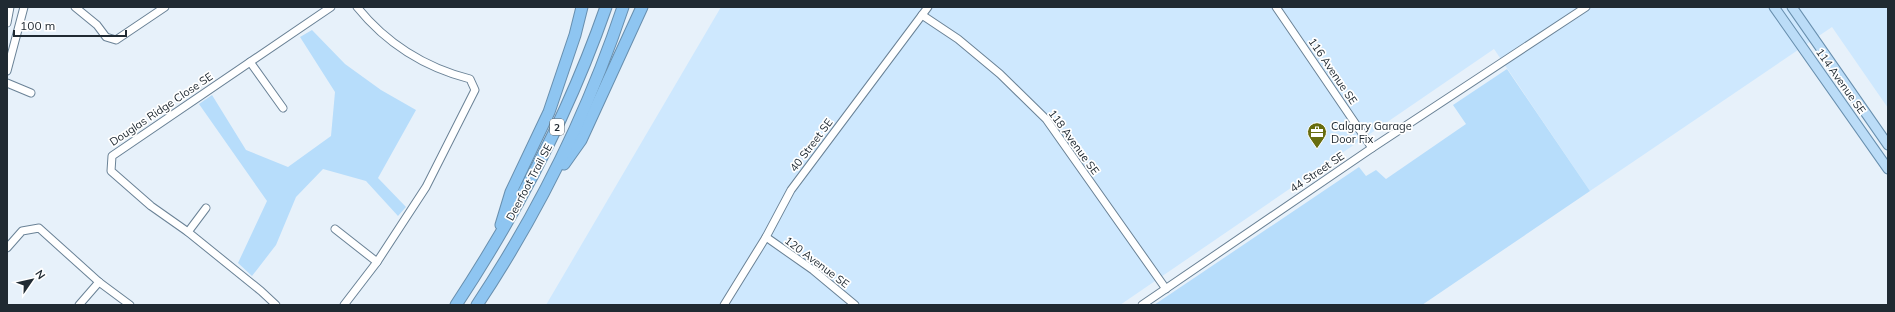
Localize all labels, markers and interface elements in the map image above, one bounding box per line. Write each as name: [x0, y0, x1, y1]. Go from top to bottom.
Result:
scale bar: [14, 12, 126, 38]
text: 100 m: [20, 18, 55, 33]
street label: 116 Avenue SE: [1306, 35, 1360, 107]
street label: 114 Avenue SE: [1813, 45, 1869, 117]
street label: Douglas Ridge Close SE: [107, 69, 215, 149]
street label: 118 Avenue SE: [1046, 107, 1102, 177]
street label: 40 Street SE: [787, 116, 835, 174]
road number: 2: [550, 119, 564, 135]
place label: Calgary Garage Door Fix: [1331, 119, 1412, 146]
office icon: Calgary Garage Door Fix: [1306, 121, 1328, 149]
street label: Deerfoot Trail SE: [503, 141, 555, 223]
street label: 44 Street SE: [1287, 149, 1347, 195]
street label: 120 Avenue SE: [782, 233, 852, 291]
north arrow: [12, 260, 52, 300]
text: N: [32, 267, 48, 282]

